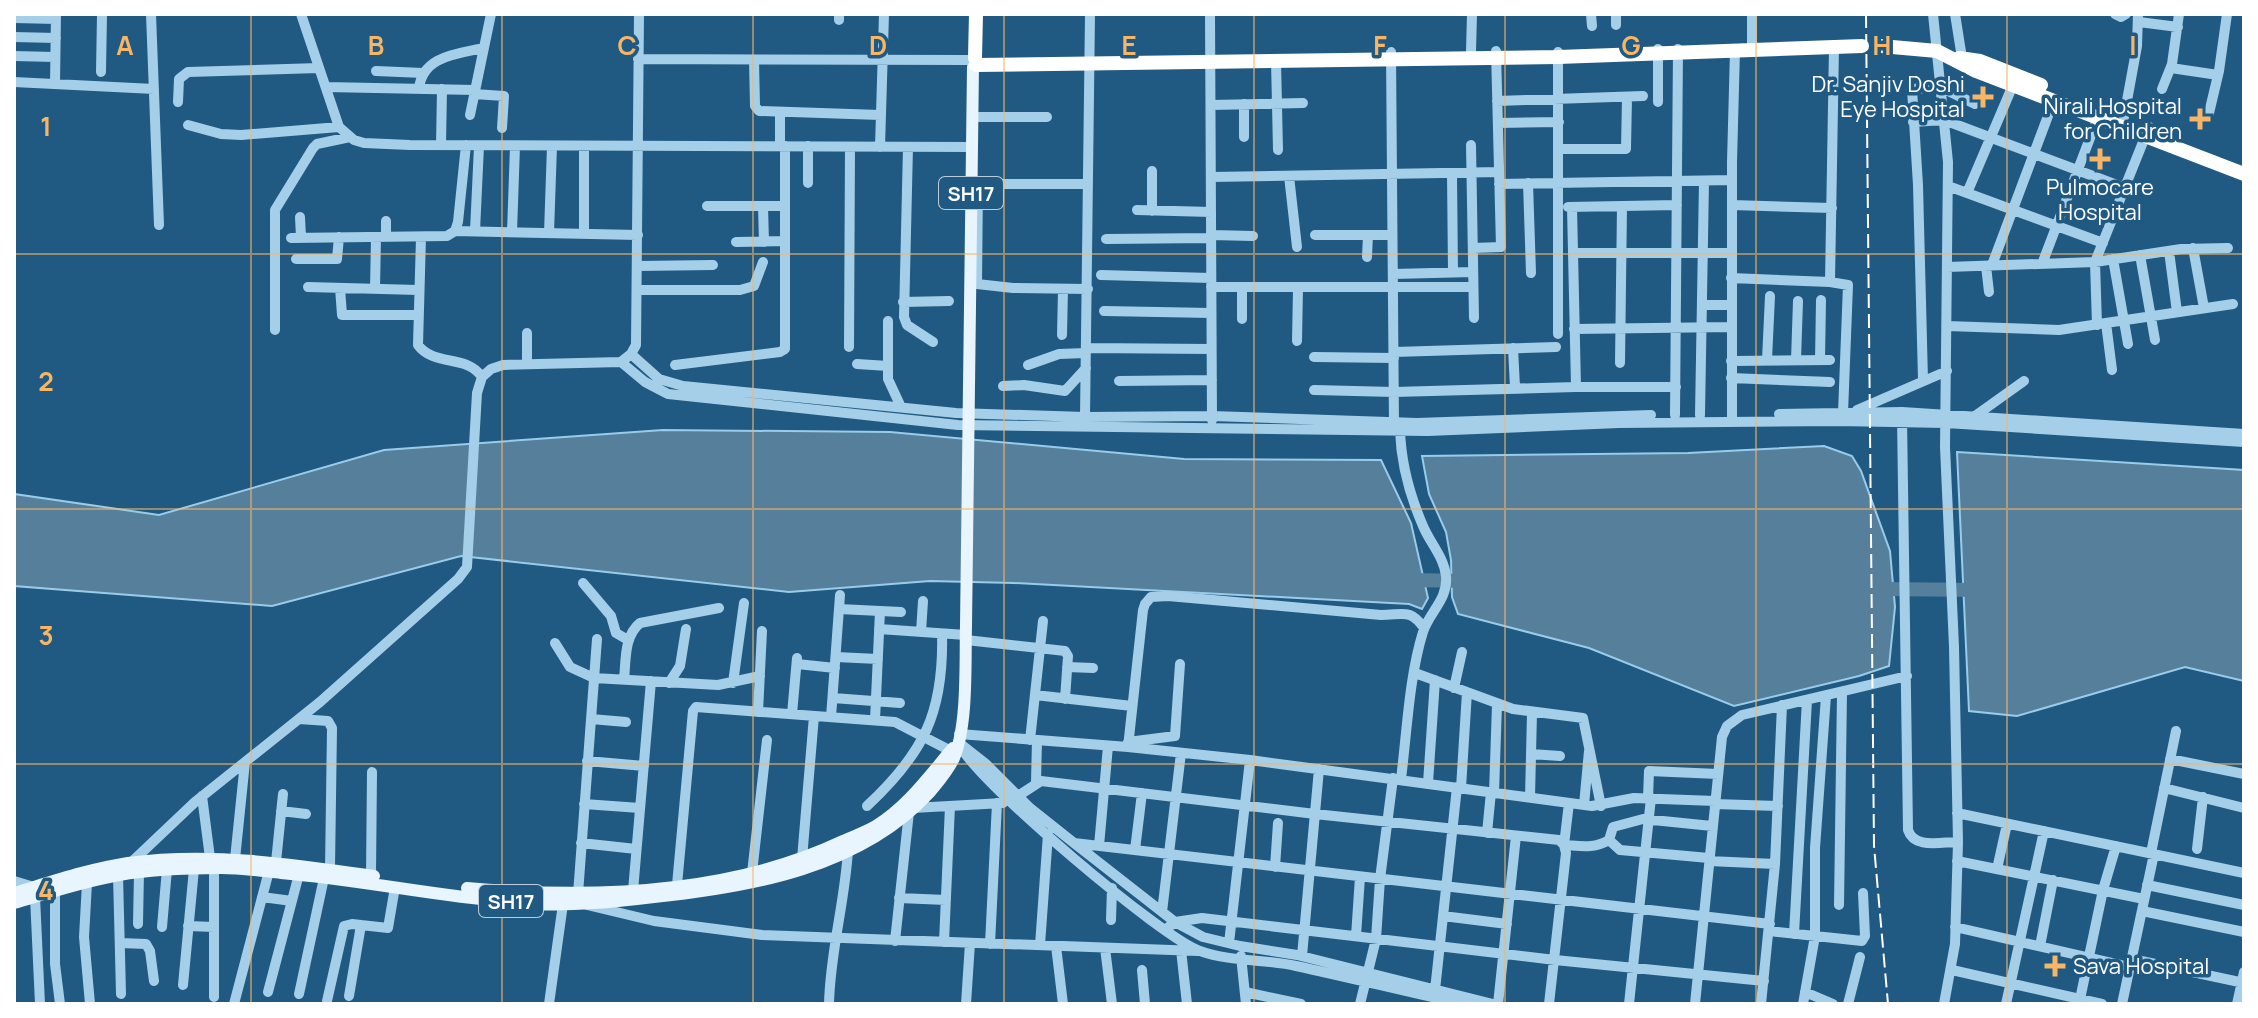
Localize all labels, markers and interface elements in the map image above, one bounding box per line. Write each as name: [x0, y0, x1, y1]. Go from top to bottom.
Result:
text: A: [116, 27, 134, 63]
text: B: [368, 27, 384, 63]
text: C: [617, 27, 637, 63]
text: D: [869, 27, 887, 63]
text: E: [1121, 27, 1137, 63]
text: F: [1373, 27, 1387, 63]
text: G: [1621, 27, 1641, 63]
text: H: [1873, 27, 1891, 63]
text: I: [2129, 27, 2137, 63]
place label: Dr. Sanjiv Doshi Eye Hospital: [1812, 69, 1965, 124]
marker: Dr. Sanjiv Doshi Eye Hospital: [1972, 86, 1994, 108]
place label: Nirali Hospital for Children: [2044, 91, 2182, 146]
text: 1: [40, 108, 52, 144]
marker: Nirali Hospital for Children: [2189, 108, 2211, 130]
marker: Pulmocare Hospital: [2089, 148, 2111, 170]
place label: Pulmocare Hospital: [2046, 172, 2154, 227]
road number: SH17: [939, 177, 1003, 209]
text: 2: [38, 363, 54, 399]
text: 3: [38, 617, 54, 653]
text: 4: [38, 872, 54, 908]
road number: SH17: [479, 885, 543, 917]
place label: Sava Hospital: [2073, 951, 2209, 981]
marker: Sava Hospital: [2044, 955, 2066, 977]

